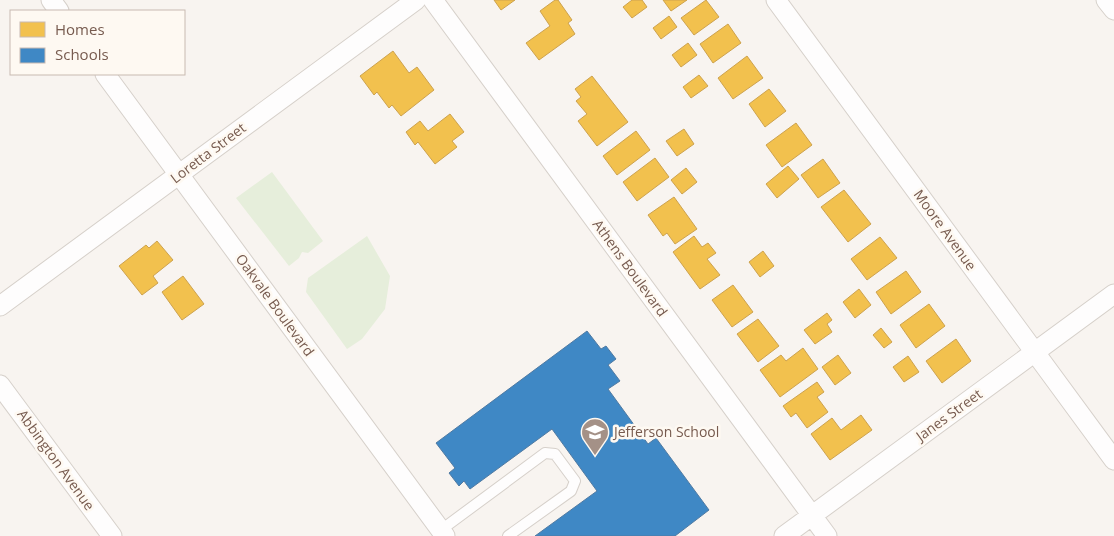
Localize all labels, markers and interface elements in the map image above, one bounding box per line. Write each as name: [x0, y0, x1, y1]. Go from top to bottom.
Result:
legend: [10, 10, 185, 75]
text: Homes: [55, 19, 105, 39]
text: Schools: [55, 44, 109, 64]
street label: Loretta Street: [166, 118, 249, 187]
street label: Moore Avenue: [910, 186, 981, 274]
street label: Athens Boulevard: [589, 215, 672, 320]
street label: Oakvale Boulevard: [232, 250, 319, 360]
street label: Janes Street: [910, 384, 986, 446]
street label: Abbington Avenue: [13, 406, 99, 514]
school or university icon: Jefferson School: [580, 417, 610, 456]
place label: Jefferson School: [612, 422, 719, 441]

